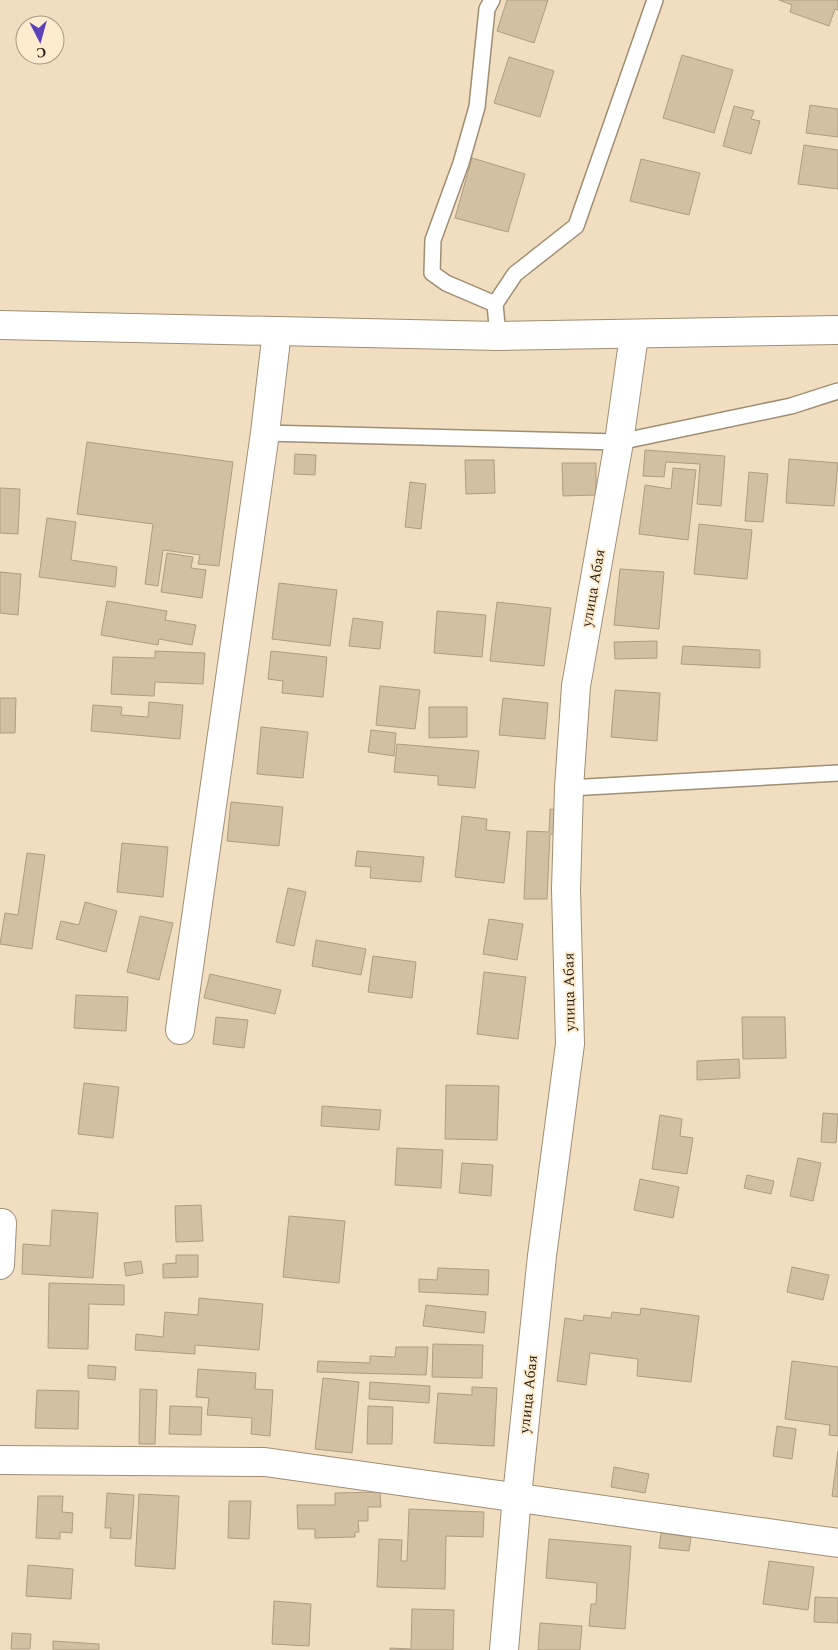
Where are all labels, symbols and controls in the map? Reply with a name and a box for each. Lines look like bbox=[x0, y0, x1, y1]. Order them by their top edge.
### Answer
north arrow bbox=[15, 15, 65, 65]
text: С bbox=[35, 41, 47, 63]
street label: улица Абая bbox=[575, 547, 612, 630]
street label: улица Абая bbox=[557, 952, 582, 1033]
street label: улица Абая bbox=[513, 1354, 544, 1435]

